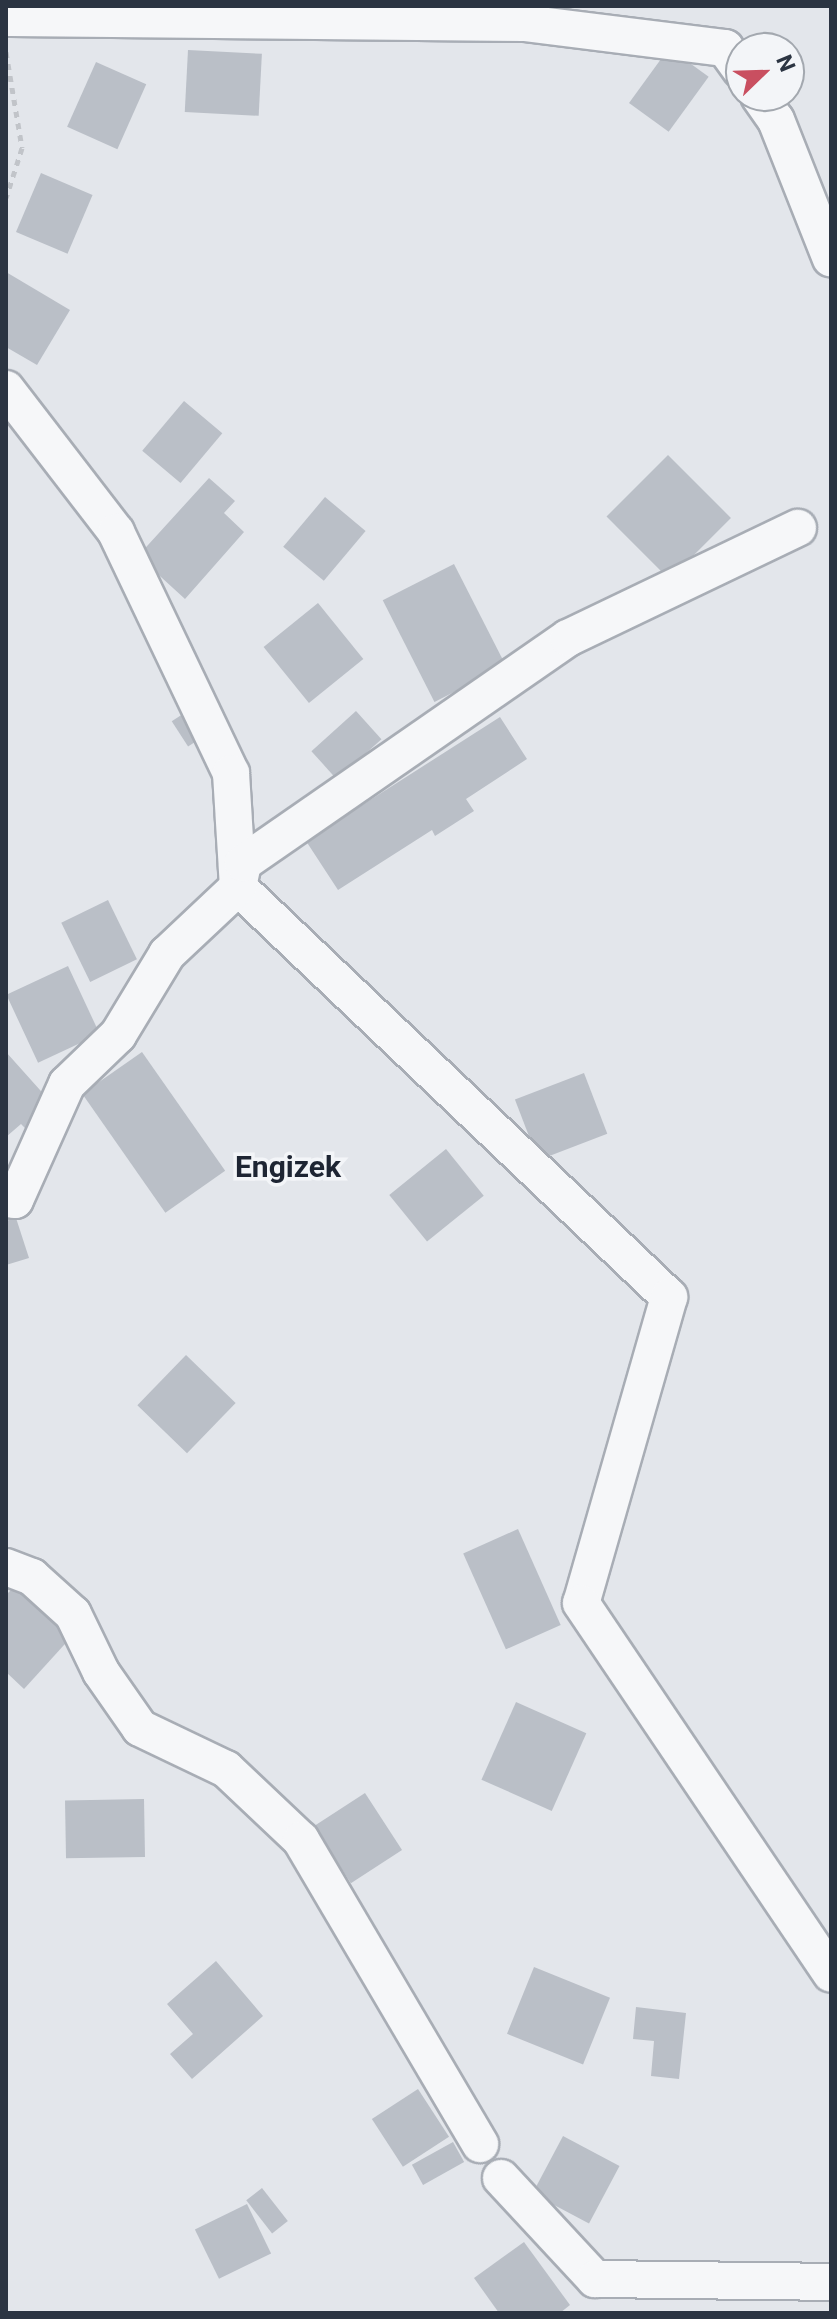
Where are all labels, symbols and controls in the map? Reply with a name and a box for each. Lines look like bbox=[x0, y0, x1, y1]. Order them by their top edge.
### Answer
north arrow bbox=[725, 32, 805, 112]
text: N bbox=[771, 51, 800, 75]
district label: Engizek bbox=[235, 1149, 341, 1185]

